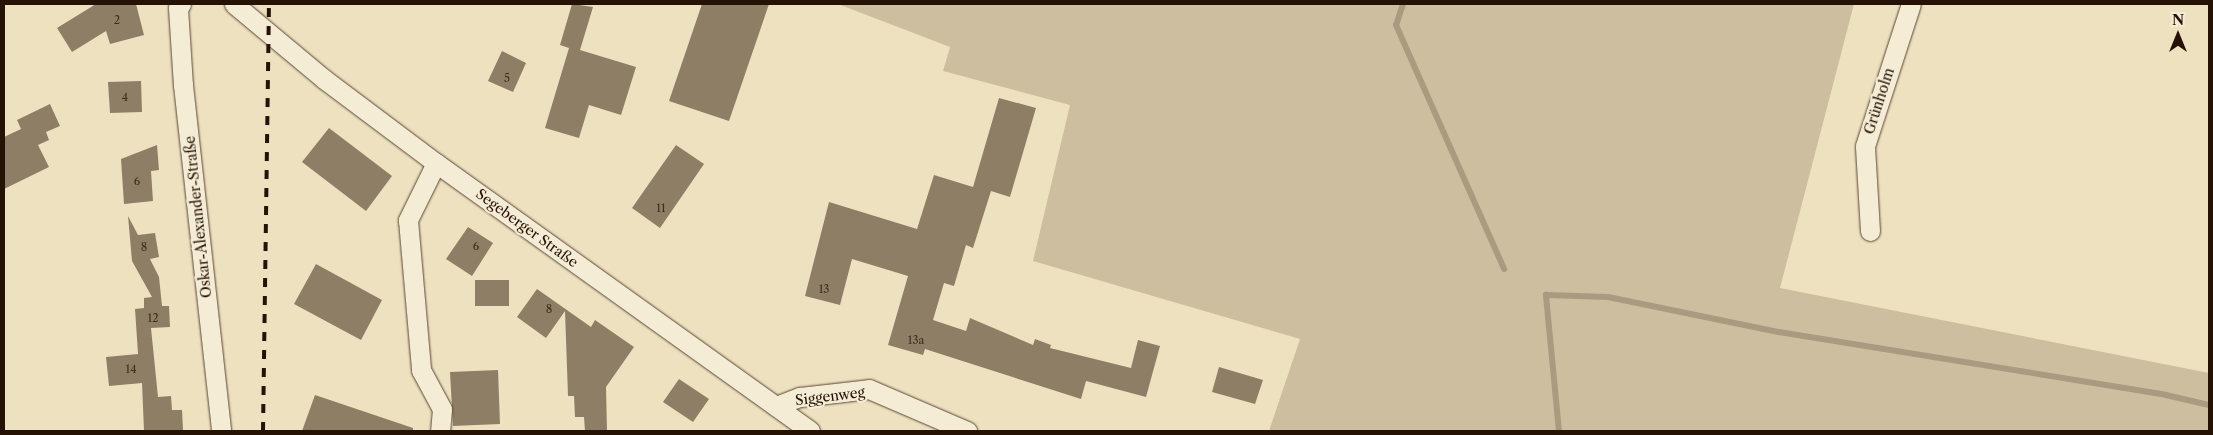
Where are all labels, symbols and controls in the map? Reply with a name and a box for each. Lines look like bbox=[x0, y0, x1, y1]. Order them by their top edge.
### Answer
north arrow bbox=[2153, 10, 2203, 60]
text: N bbox=[2172, 11, 2184, 29]
house number: 2 bbox=[114, 13, 120, 27]
street label: Grünholm bbox=[1860, 66, 1898, 136]
house number: 5 bbox=[504, 71, 510, 85]
house number: 4 bbox=[122, 90, 128, 104]
street label: Oskar-Alexander-Straße bbox=[181, 135, 215, 299]
house number: 6 bbox=[134, 174, 140, 188]
street label: Segeberger Straße bbox=[473, 185, 581, 271]
house number: 11 bbox=[656, 201, 666, 215]
house number: 6 bbox=[473, 239, 479, 253]
house number: 8 bbox=[141, 240, 147, 254]
house number: 13 bbox=[819, 282, 829, 296]
house number: 8 bbox=[546, 302, 552, 316]
house number: 12 bbox=[148, 311, 158, 325]
house number: 13a bbox=[908, 333, 924, 347]
house number: 14 bbox=[126, 362, 136, 376]
street label: Siggenweg bbox=[794, 383, 866, 409]

